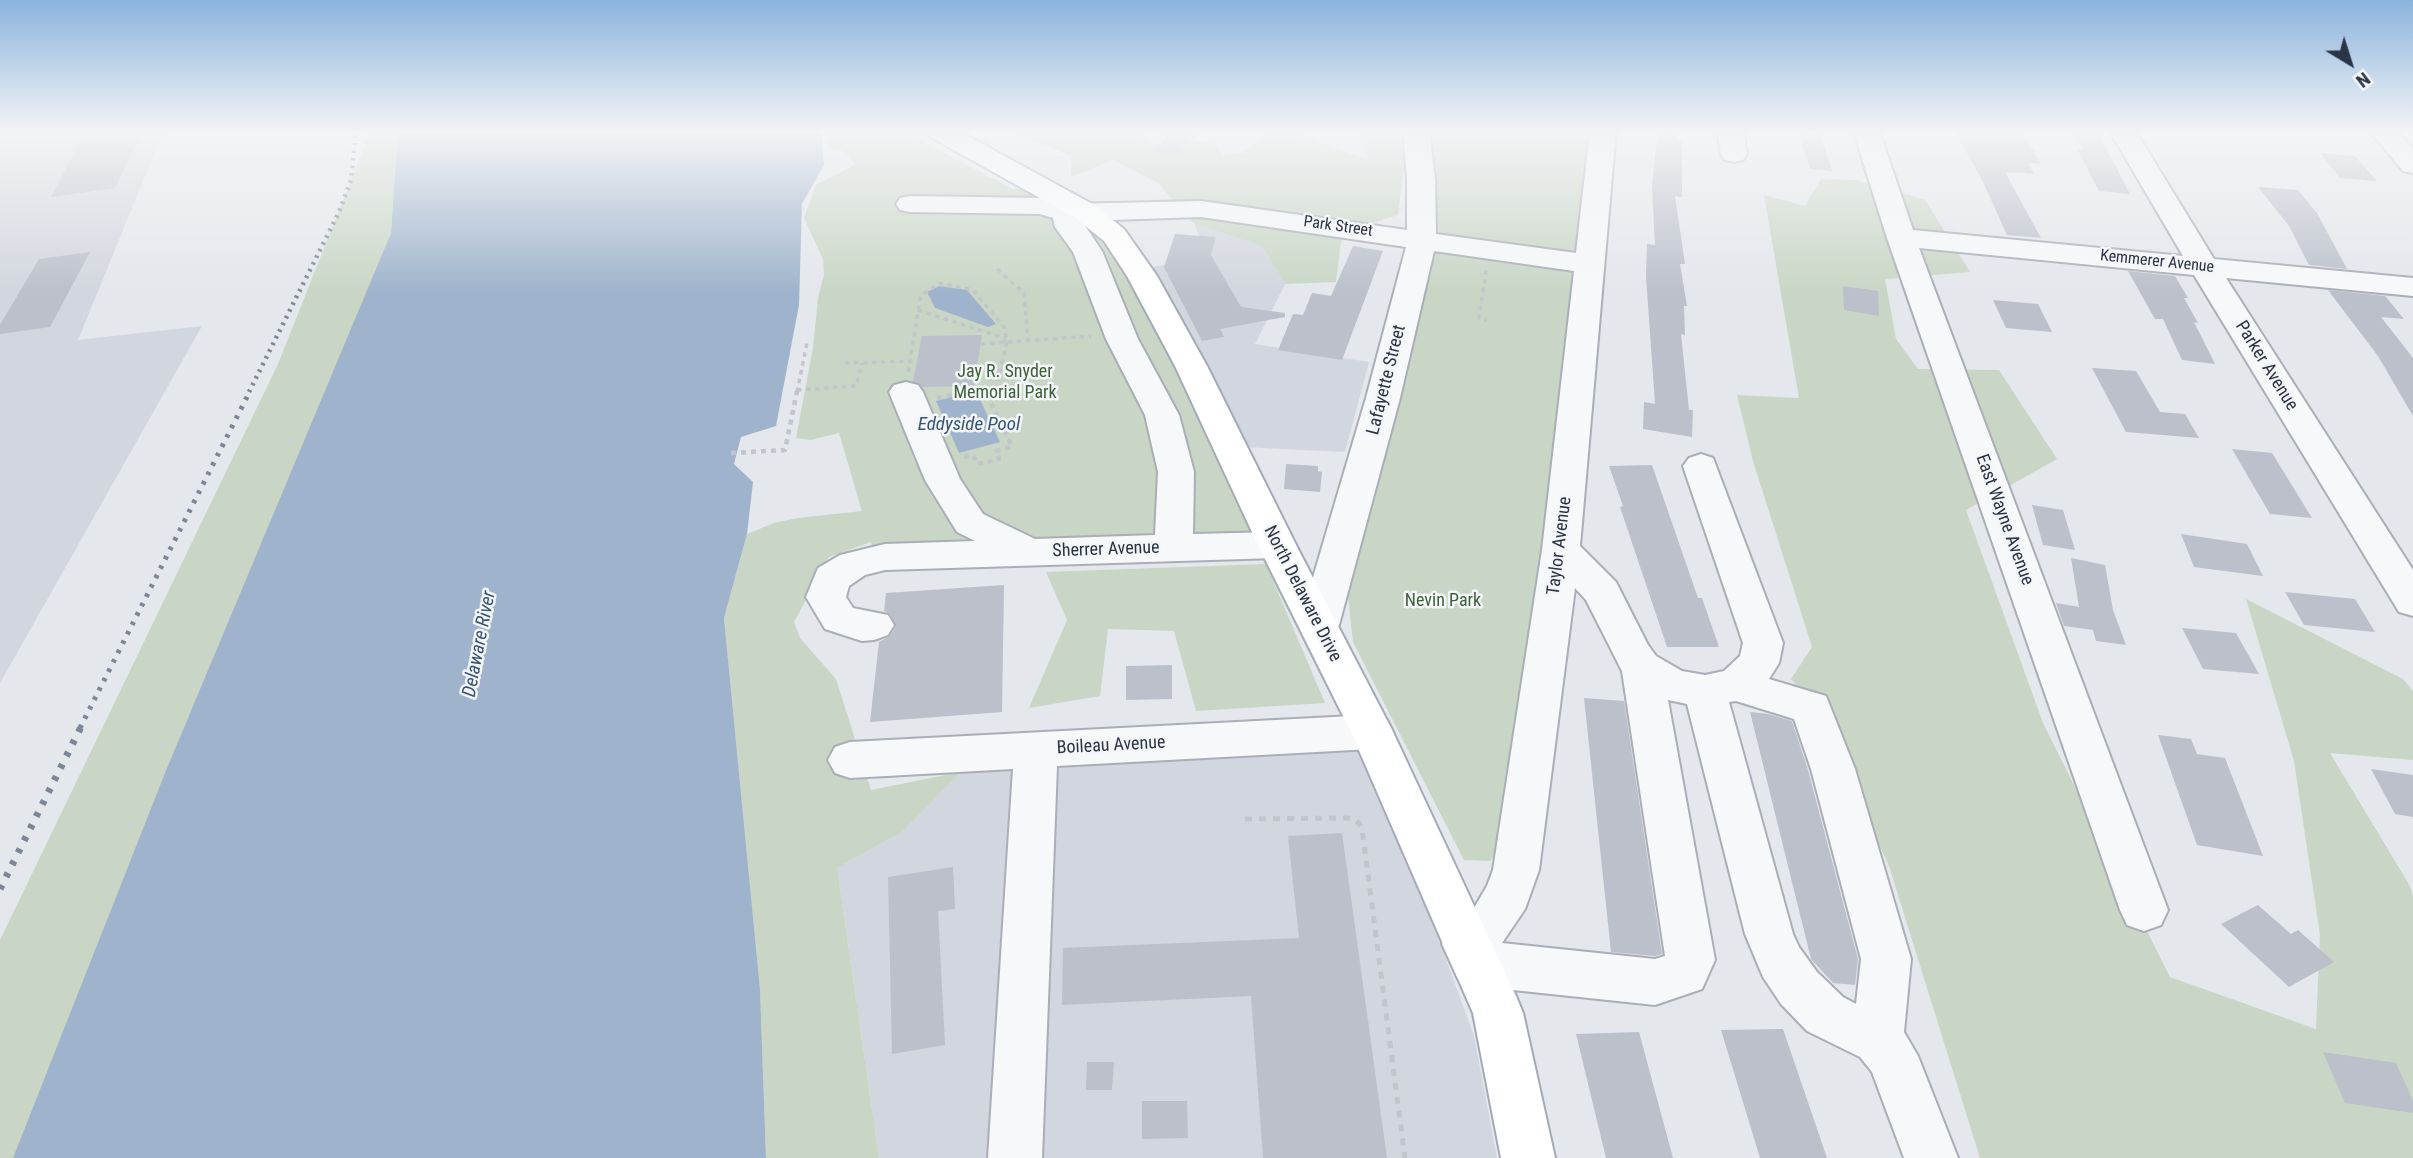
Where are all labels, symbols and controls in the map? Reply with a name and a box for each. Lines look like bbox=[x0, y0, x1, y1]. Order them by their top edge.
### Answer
north arrow bbox=[2315, 28, 2385, 98]
text: N bbox=[2352, 67, 2375, 93]
street label: Park Street bbox=[1302, 213, 1374, 241]
street label: Kemmerer Avenue bbox=[2099, 246, 2215, 278]
street label: Parker Avenue bbox=[2230, 317, 2302, 415]
street label: Lafayette Street bbox=[1363, 323, 1411, 437]
park label: Jay R. Snyder Memorial Park bbox=[953, 361, 1057, 404]
water label: Eddyside Pool bbox=[918, 414, 1020, 436]
street label: East Wayne Avenue bbox=[1970, 452, 2038, 588]
street label: Taylor Avenue bbox=[1543, 496, 1577, 596]
street label: North Delaware Drive bbox=[1258, 522, 1346, 666]
street label: Sherrer Avenue bbox=[1052, 537, 1160, 563]
water label: Delaware River bbox=[459, 589, 501, 699]
park label: Nevin Park bbox=[1405, 590, 1481, 612]
street label: Boileau Avenue bbox=[1056, 732, 1166, 760]

